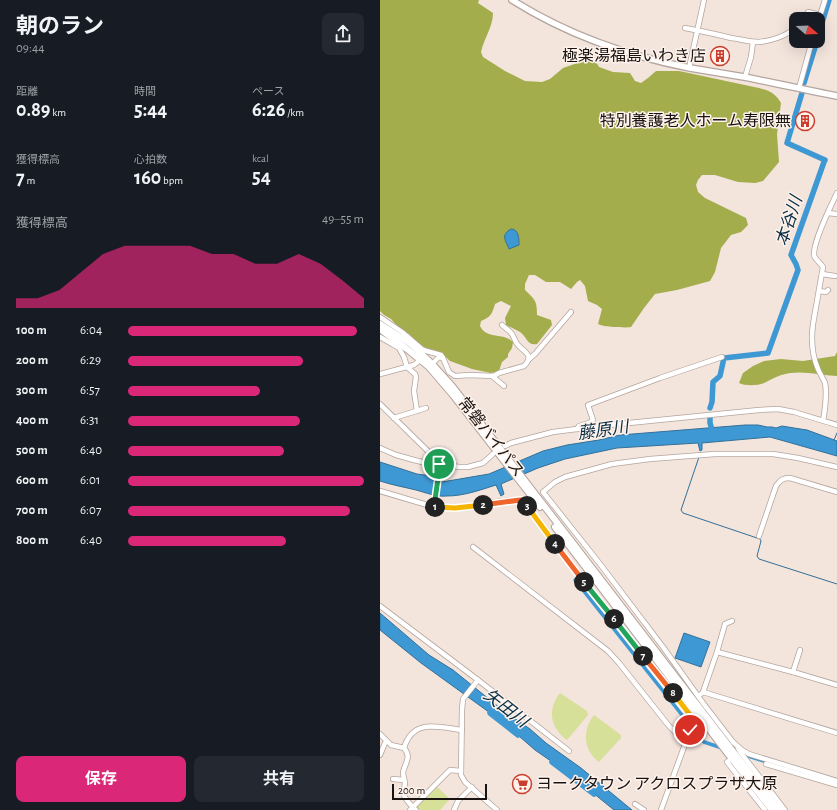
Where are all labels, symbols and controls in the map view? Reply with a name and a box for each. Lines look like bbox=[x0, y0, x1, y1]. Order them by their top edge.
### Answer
north arrow bbox=[789, 12, 825, 48]
map controls bbox=[789, 12, 825, 48]
button: share bbox=[322, 13, 364, 55]
text: 朝のラン bbox=[16, 15, 104, 37]
text: 09:44 bbox=[16, 42, 44, 55]
building icon: 極楽湯福島いわき店 bbox=[709, 45, 731, 67]
place label: 極楽湯福島いわき店 bbox=[562, 47, 706, 64]
text: 距離 bbox=[16, 86, 38, 97]
text: 時間 bbox=[134, 86, 156, 97]
text: ペース bbox=[252, 86, 284, 97]
text: 0.89 bbox=[16, 100, 51, 120]
text: 5:44 bbox=[134, 100, 167, 120]
text: 6:26 bbox=[252, 100, 285, 120]
text: km bbox=[51, 107, 66, 118]
text: /km bbox=[285, 107, 304, 118]
building icon: 特別養護老人ホーム寿限無 bbox=[794, 110, 816, 132]
place label: 特別養護老人ホーム寿限無 bbox=[599, 112, 791, 129]
text: kcal bbox=[252, 153, 269, 164]
text: 獲得標高 bbox=[16, 154, 60, 165]
text: 心拍数 bbox=[134, 154, 167, 165]
text: 54 bbox=[252, 167, 271, 187]
text: 7 bbox=[16, 168, 25, 188]
text: 160 bbox=[134, 168, 161, 188]
text: m bbox=[25, 175, 35, 186]
text: bpm bbox=[161, 175, 183, 186]
water label: 本谷川 bbox=[772, 192, 806, 248]
text: 49–55 m bbox=[322, 213, 364, 226]
text: 獲得標高 bbox=[16, 217, 68, 230]
text: 100 m bbox=[16, 324, 47, 337]
text: 6:04 bbox=[80, 324, 102, 337]
text: 200 m bbox=[16, 354, 48, 367]
text: 6:29 bbox=[80, 354, 101, 367]
text: 300 m bbox=[16, 384, 48, 397]
text: 6:57 bbox=[80, 384, 100, 397]
street label: 常磐バイパス bbox=[455, 394, 528, 480]
text: 400 m bbox=[16, 414, 49, 427]
text: 6:31 bbox=[80, 414, 99, 427]
water label: 藤原川 bbox=[576, 417, 631, 442]
text: 500 m bbox=[16, 444, 48, 457]
text: 6:40 bbox=[80, 444, 102, 457]
pin bbox=[422, 447, 456, 481]
icon: arrive bbox=[428, 453, 450, 475]
text: 600 m bbox=[16, 474, 48, 487]
text: 6:01 bbox=[80, 474, 100, 487]
pin: 2 bbox=[473, 495, 493, 515]
pin: 3 bbox=[517, 496, 537, 516]
pin: 1 bbox=[425, 497, 445, 517]
text: 2 bbox=[480, 499, 486, 510]
text: 3 bbox=[525, 500, 529, 511]
text: 1 bbox=[433, 501, 437, 512]
text: 700 m bbox=[16, 504, 48, 517]
text: 6:07 bbox=[80, 504, 101, 517]
text: 800 m bbox=[16, 534, 48, 547]
text: 6:40 bbox=[80, 534, 102, 547]
pin: 4 bbox=[545, 534, 565, 554]
text: 4 bbox=[552, 538, 558, 549]
pin: 5 bbox=[574, 572, 594, 592]
text: 5 bbox=[582, 576, 586, 587]
pin: 6 bbox=[604, 609, 624, 629]
text: 6 bbox=[611, 613, 617, 624]
pin: 7 bbox=[633, 646, 653, 666]
text: 7 bbox=[641, 650, 645, 661]
pin: 8 bbox=[663, 683, 683, 703]
water label: 矢田川 bbox=[481, 685, 534, 732]
text: 8 bbox=[670, 687, 676, 698]
pin bbox=[673, 713, 707, 747]
icon: check bbox=[679, 719, 701, 741]
button: 保存 bbox=[16, 756, 186, 802]
button: 共有 bbox=[194, 756, 364, 802]
supermarket icon: ヨークタウン アクロスプラザ大原 bbox=[511, 773, 533, 795]
place label: ヨークタウン アクロスプラザ大原 bbox=[536, 775, 777, 792]
scale bar bbox=[392, 782, 487, 801]
text: 200 m bbox=[398, 785, 425, 796]

